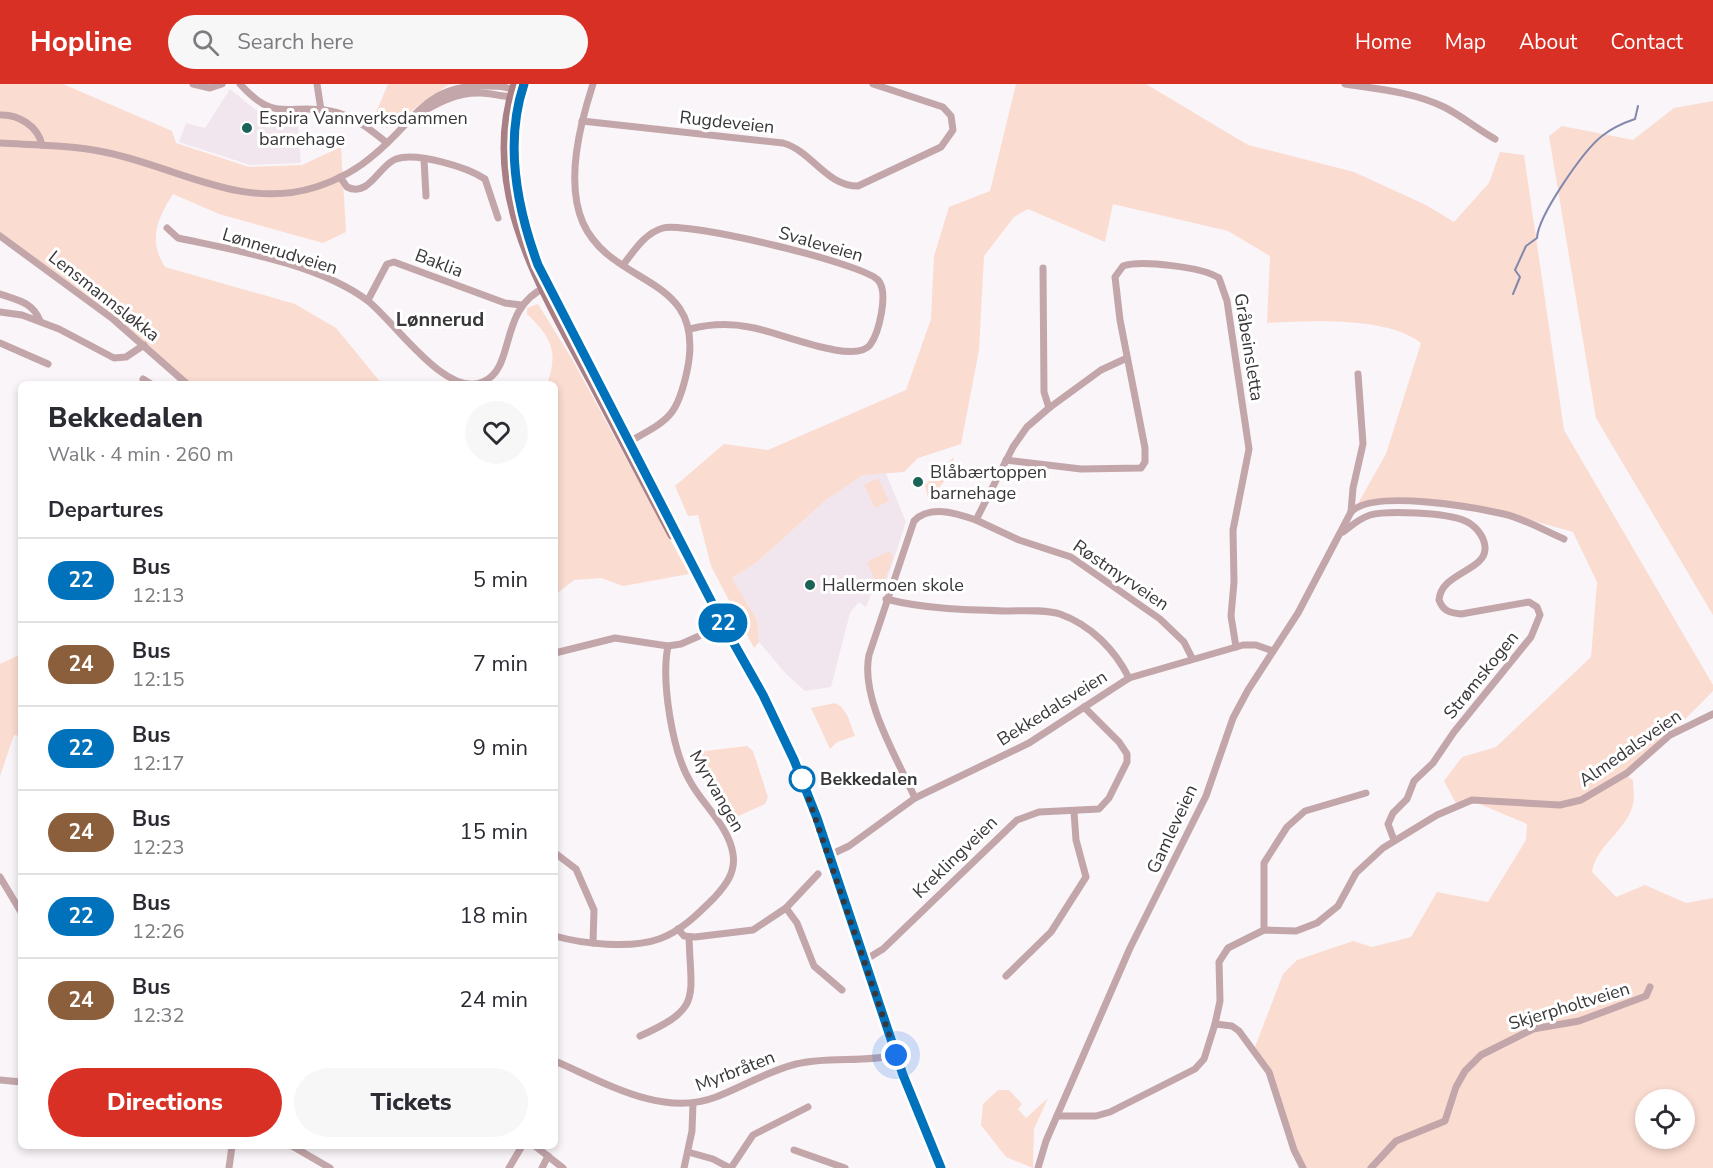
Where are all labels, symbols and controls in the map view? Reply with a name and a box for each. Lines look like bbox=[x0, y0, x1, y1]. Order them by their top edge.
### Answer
search box bbox=[168, 15, 588, 69]
text: Hopline bbox=[30, 23, 132, 61]
icon: search bbox=[189, 26, 222, 59]
text: Search here bbox=[237, 27, 354, 57]
text: Home bbox=[1355, 28, 1412, 56]
text: Map bbox=[1445, 28, 1486, 56]
text: About bbox=[1519, 28, 1577, 56]
text: Contact bbox=[1610, 28, 1683, 56]
street label: Rugdeveien bbox=[678, 105, 776, 139]
place label: Espira Vannverksdammen barnehage bbox=[259, 106, 468, 151]
marker: Espira Vannverksdammen barnehage bbox=[240, 121, 254, 135]
street label: Svaleveien bbox=[776, 220, 866, 268]
street label: Lønnerudveien bbox=[219, 222, 341, 280]
street label: Baklia bbox=[411, 243, 467, 283]
street label: Lensmannsløkka bbox=[43, 245, 165, 347]
street label: Gråbeinsletta bbox=[1229, 291, 1269, 403]
district label: Lønnerud bbox=[396, 306, 484, 333]
text: Bekkedalen bbox=[48, 399, 203, 437]
button: heart bbox=[465, 401, 528, 464]
text: Walk · 4 min · 260 m bbox=[48, 441, 234, 468]
place label: Blåbærtoppen barnehage bbox=[930, 460, 1047, 505]
marker: Blåbærtoppen barnehage bbox=[911, 475, 925, 489]
text: Departures bbox=[48, 495, 163, 525]
street label: Røstmyrveien bbox=[1068, 534, 1174, 616]
text: Bus bbox=[132, 552, 171, 582]
text: 5 min bbox=[473, 565, 528, 595]
text: 22 bbox=[68, 566, 94, 594]
place label: Hallermoen skole bbox=[822, 573, 964, 597]
marker: Hallermoen skole bbox=[803, 578, 817, 592]
text: 12:13 bbox=[132, 582, 185, 609]
line badge: 22 bbox=[696, 604, 750, 642]
text: 22 bbox=[710, 609, 736, 637]
street label: Strømskogen bbox=[1438, 626, 1524, 724]
text: Bus bbox=[132, 636, 171, 666]
text: 7 min bbox=[473, 649, 528, 679]
text: 24 bbox=[68, 650, 94, 678]
street label: Bekkedalsveien bbox=[992, 665, 1112, 751]
text: 12:15 bbox=[132, 666, 185, 693]
street label: Almedalsveien bbox=[1574, 704, 1686, 792]
text: Bus bbox=[132, 720, 171, 750]
text: 9 min bbox=[473, 733, 528, 763]
text: 22 bbox=[68, 734, 94, 762]
street label: Myrvangen bbox=[684, 746, 750, 836]
text: 12:17 bbox=[132, 750, 185, 777]
marker: Bekkedalen bbox=[789, 766, 815, 792]
place label: Bekkedalen bbox=[820, 767, 918, 791]
street label: Gamleveien bbox=[1141, 781, 1203, 877]
text: Bus bbox=[132, 804, 171, 834]
street label: Kreklingveien bbox=[907, 810, 1003, 904]
text: 15 min bbox=[460, 817, 528, 847]
text: 24 bbox=[68, 818, 94, 846]
text: 12:23 bbox=[132, 834, 185, 861]
text: Bus bbox=[132, 888, 171, 918]
text: 18 min bbox=[460, 901, 528, 931]
text: 22 bbox=[68, 902, 94, 930]
text: 12:26 bbox=[132, 918, 185, 945]
text: Bus bbox=[132, 972, 171, 1002]
street label: Skjerpholtveien bbox=[1506, 976, 1632, 1036]
text: 24 min bbox=[460, 985, 528, 1015]
text: 24 bbox=[68, 986, 94, 1014]
text: 12:32 bbox=[132, 1002, 185, 1029]
your location bbox=[881, 1040, 911, 1070]
street label: Myrbråten bbox=[692, 1045, 778, 1097]
button: Directions bbox=[48, 1068, 282, 1137]
button: Tickets bbox=[294, 1068, 528, 1137]
map controls bbox=[1635, 1089, 1695, 1149]
button: locate bbox=[1635, 1089, 1695, 1149]

